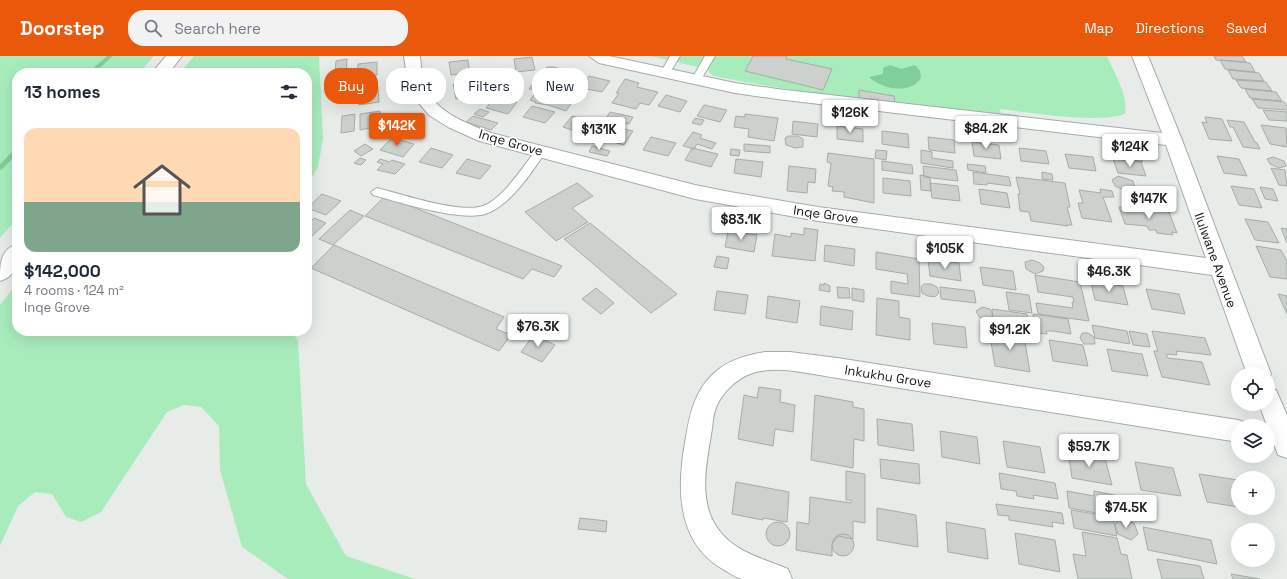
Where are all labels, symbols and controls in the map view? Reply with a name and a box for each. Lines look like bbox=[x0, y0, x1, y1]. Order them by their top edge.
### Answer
search box bbox=[128, 10, 408, 46]
text: Doorstep bbox=[20, 16, 104, 41]
icon: search bbox=[142, 17, 164, 39]
text: Search here bbox=[174, 19, 261, 38]
text: Map bbox=[1084, 19, 1114, 37]
text: Directions bbox=[1136, 19, 1204, 37]
text: Saved bbox=[1226, 19, 1267, 37]
chip: Buy bbox=[324, 68, 378, 104]
chip: Rent bbox=[386, 68, 446, 104]
chip: Filters bbox=[454, 68, 524, 104]
chip: New bbox=[532, 68, 588, 104]
text: 13 homes bbox=[24, 81, 100, 103]
icon: filters bbox=[278, 81, 300, 103]
pin: $126K bbox=[822, 100, 878, 134]
text: $126K bbox=[831, 104, 869, 121]
pin: $142K bbox=[369, 113, 425, 147]
pin: $84.2K bbox=[953, 116, 1019, 150]
text: $142K bbox=[378, 117, 416, 134]
pin: $131K bbox=[571, 117, 627, 151]
text: $84.2K bbox=[964, 120, 1008, 137]
text: $131K bbox=[581, 121, 617, 138]
street label: Inqe Grove bbox=[477, 125, 545, 160]
pin: $124K bbox=[1102, 134, 1158, 168]
text: $124K bbox=[1111, 138, 1149, 155]
icon: home bbox=[126, 154, 198, 226]
pin: $147K bbox=[1121, 186, 1177, 220]
text: $147K bbox=[1131, 190, 1167, 207]
street label: Inqe Grove bbox=[792, 201, 860, 228]
pin: $83.1K bbox=[708, 207, 774, 241]
street label: Ilulwane Avenue bbox=[1190, 210, 1241, 310]
text: $83.1K bbox=[721, 211, 761, 228]
pin: $105K bbox=[917, 236, 973, 270]
text: $105K bbox=[926, 240, 964, 257]
pin: $46.3K bbox=[1076, 259, 1142, 293]
text: $142,000 bbox=[24, 260, 101, 282]
text: $46.3K bbox=[1087, 263, 1131, 280]
text: 4 rooms · 124 m² bbox=[24, 282, 124, 299]
text: Inqe Grove bbox=[24, 299, 90, 316]
pin: $76.3K bbox=[505, 314, 571, 348]
pin: $91.2K bbox=[977, 317, 1043, 351]
text: $76.3K bbox=[517, 318, 559, 335]
text: $91.2K bbox=[989, 321, 1031, 338]
street label: Inkukhu Grove bbox=[843, 361, 933, 392]
map controls bbox=[1231, 367, 1275, 567]
button: locate bbox=[1231, 367, 1275, 411]
button: layers bbox=[1231, 419, 1275, 463]
pin: $59.7K bbox=[1056, 434, 1122, 468]
text: $59.7K bbox=[1068, 438, 1110, 455]
button: + bbox=[1231, 471, 1275, 515]
pin: $74.5K bbox=[1093, 495, 1159, 529]
text: $74.5K bbox=[1105, 499, 1147, 516]
button: − bbox=[1231, 523, 1275, 567]

